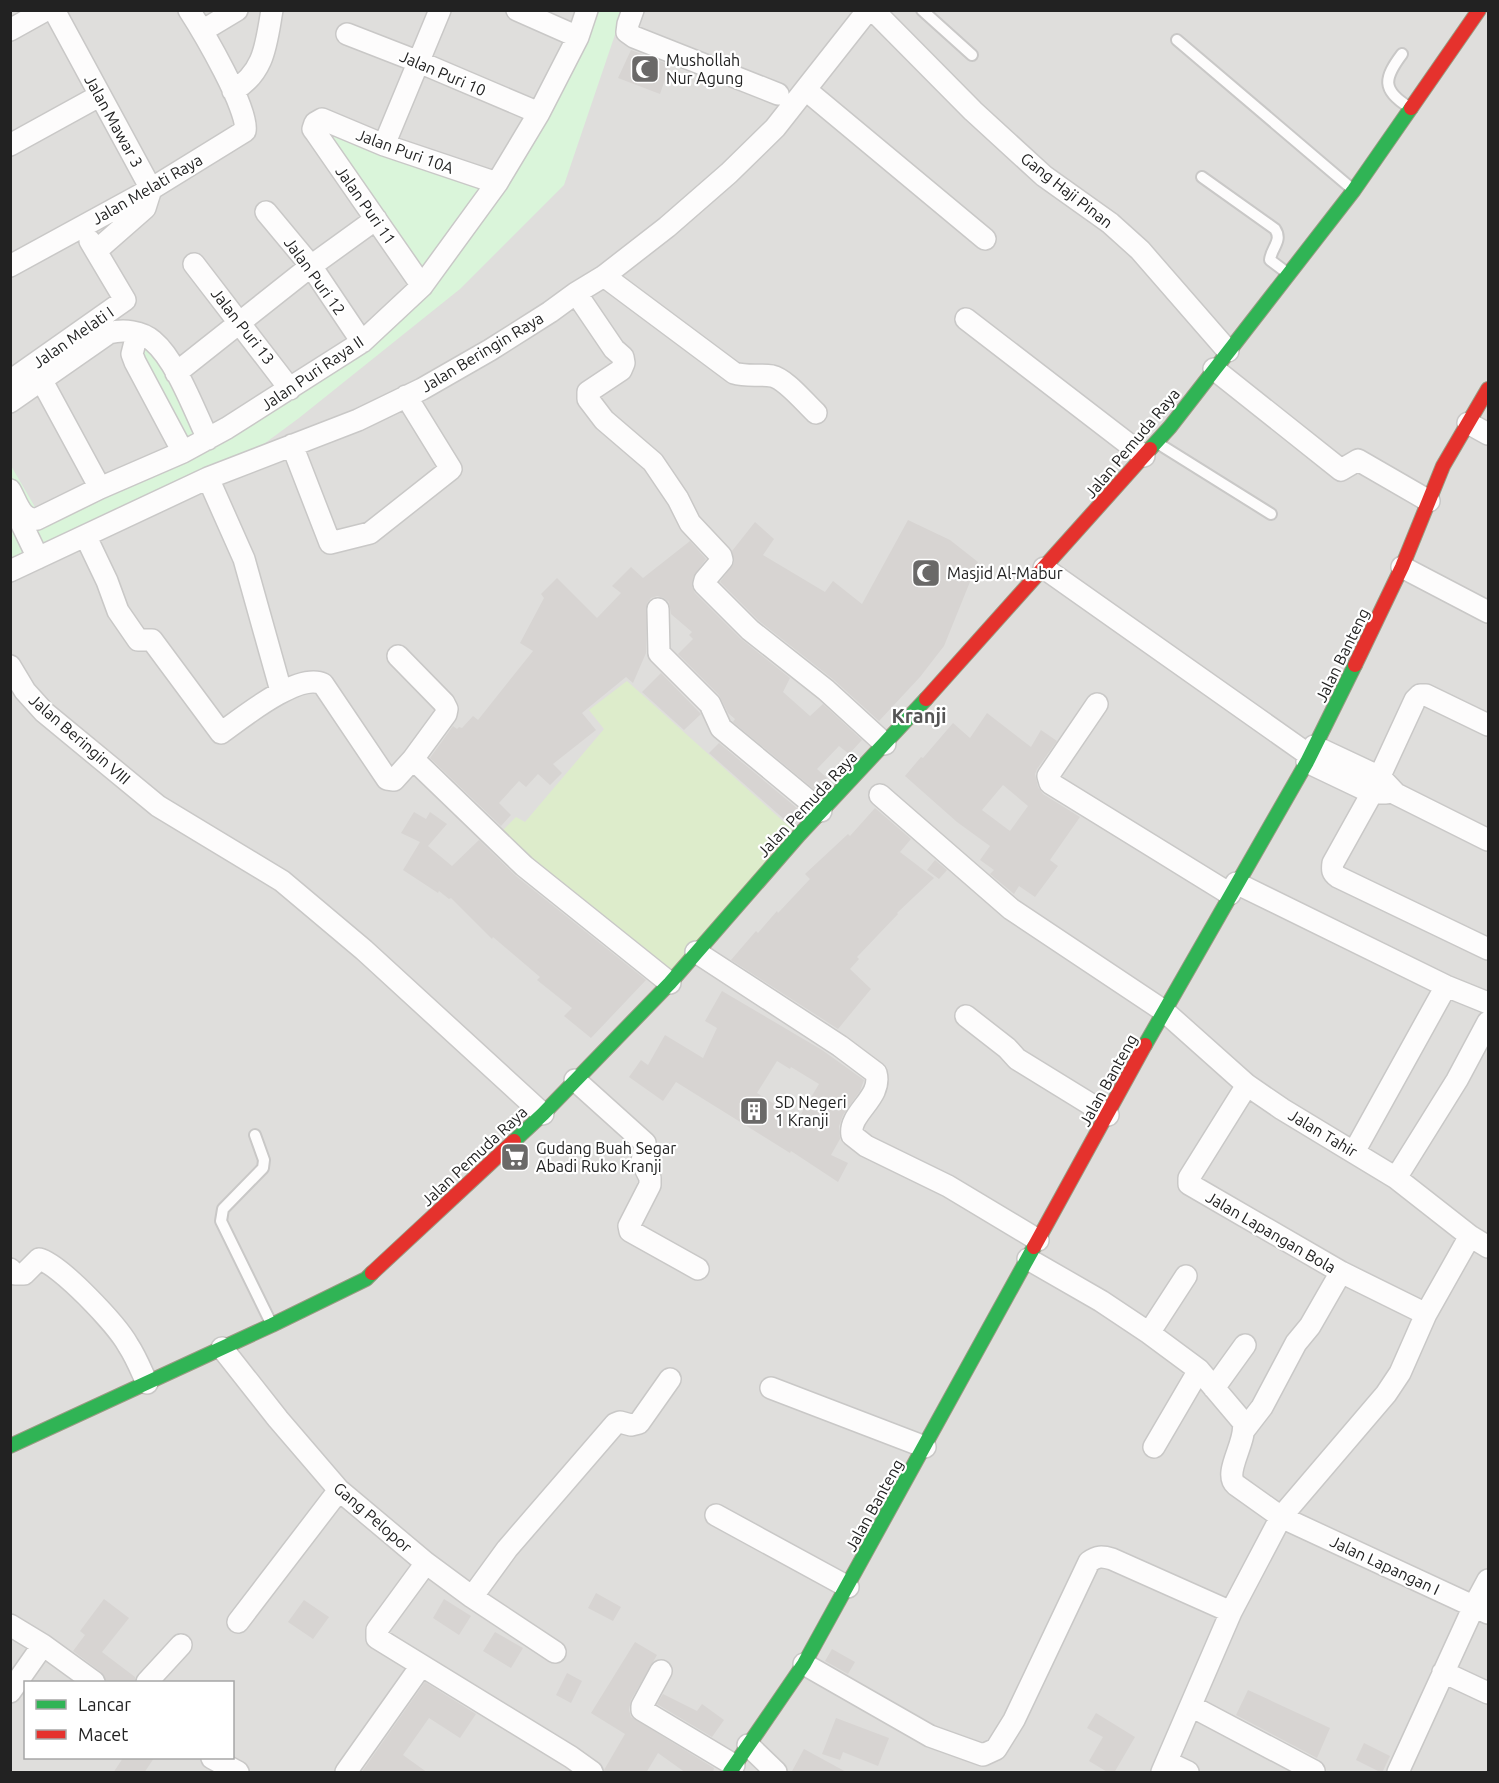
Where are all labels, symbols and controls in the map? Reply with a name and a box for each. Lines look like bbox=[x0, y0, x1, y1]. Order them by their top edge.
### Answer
street label: Jalan Puri 10 bbox=[397, 47, 489, 99]
place label: Mushollah Nur Agung bbox=[666, 51, 743, 87]
mosque icon: Mushollah Nur Agung bbox=[629, 53, 661, 85]
street label: Jalan Mawar 3 bbox=[81, 72, 147, 170]
street label: Jalan Puri 10A bbox=[354, 125, 457, 177]
street label: Gang Haji Pinan bbox=[1017, 149, 1117, 231]
street label: Jalan Melati Raya bbox=[89, 150, 205, 228]
street label: Jalan Puri 11 bbox=[332, 162, 400, 248]
street label: Jalan Puri 12 bbox=[281, 234, 349, 318]
street label: Jalan Puri 13 bbox=[208, 284, 278, 368]
street label: Jalan Melati I bbox=[29, 303, 117, 371]
street label: Jalan Beringin Raya bbox=[418, 308, 546, 396]
street label: Jalan Puri Raya II bbox=[257, 332, 367, 414]
street label: Jalan Pemuda Raya bbox=[1081, 384, 1183, 502]
mosque icon: Masjid Al-Mabur bbox=[910, 557, 942, 589]
place label: Masjid Al-Mabur bbox=[947, 564, 1063, 582]
street label: Jalan Banteng bbox=[1311, 605, 1373, 705]
street label: Jalan Beringin VIII bbox=[26, 690, 134, 788]
district label: Kranji bbox=[891, 704, 947, 727]
street label: Jalan Pemuda Raya bbox=[753, 748, 861, 860]
street label: Jalan Banteng bbox=[1075, 1031, 1141, 1129]
place label: SD Negeri 1 Kranji bbox=[775, 1093, 847, 1129]
building icon: SD Negeri 1 Kranji bbox=[738, 1095, 770, 1127]
street label: Jalan Pemuda Raya bbox=[418, 1102, 530, 1210]
street label: Jalan Tahir bbox=[1285, 1105, 1361, 1161]
place label: Gudang Buah Segar Abadi Ruko Kranji bbox=[536, 1139, 676, 1175]
supermarket icon: Gudang Buah Segar Abadi Ruko Kranji bbox=[499, 1141, 531, 1173]
street label: Jalan Lapangan Bola bbox=[1203, 1188, 1339, 1276]
street label: Jalan Banteng bbox=[841, 1456, 907, 1554]
street label: Gang Pelopor bbox=[330, 1478, 416, 1556]
street label: Jalan Lapangan I bbox=[1327, 1532, 1443, 1598]
legend bbox=[24, 1681, 234, 1759]
text: Lancar bbox=[78, 1694, 131, 1714]
text: Macet bbox=[78, 1724, 128, 1744]

